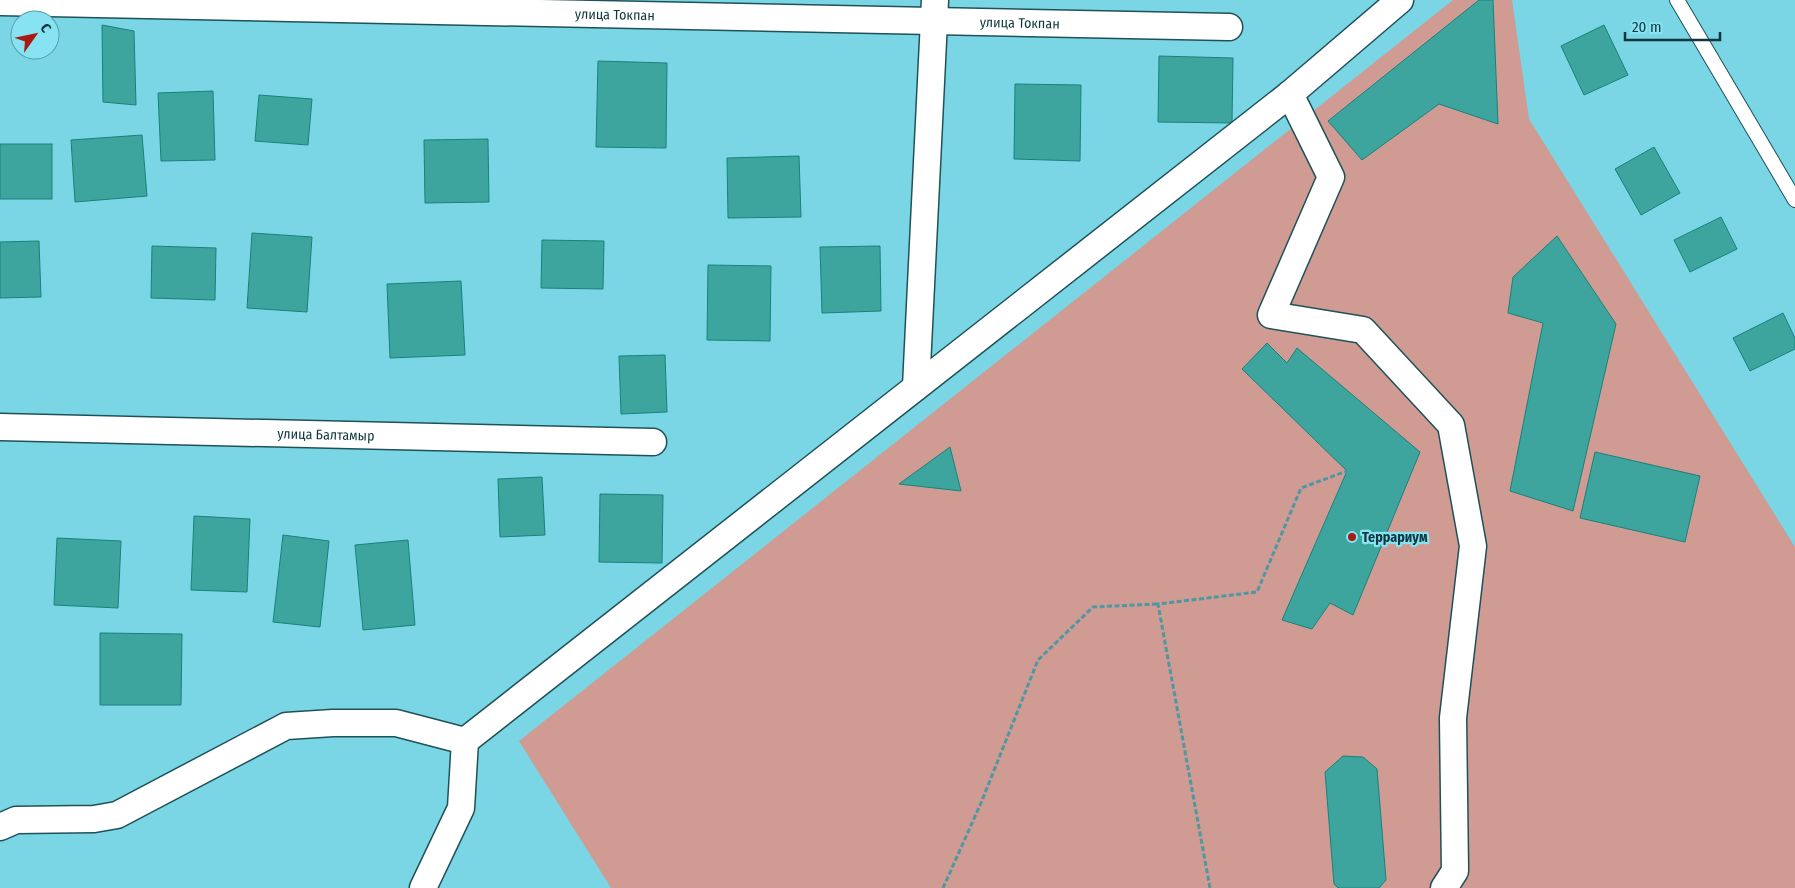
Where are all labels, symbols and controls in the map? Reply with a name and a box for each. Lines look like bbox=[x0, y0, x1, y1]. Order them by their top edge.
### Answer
street label: улица Токпан bbox=[575, 5, 655, 24]
north arrow bbox=[10, 10, 60, 60]
scale bar bbox=[1625, 10, 1720, 42]
street label: улица Токпан bbox=[980, 13, 1060, 32]
text: 20 m bbox=[1632, 18, 1662, 36]
text: С bbox=[36, 20, 55, 36]
street label: улица Балтамыр bbox=[277, 425, 375, 444]
place label: Террариум bbox=[1362, 529, 1428, 546]
marker: Террариум bbox=[1346, 531, 1358, 543]

